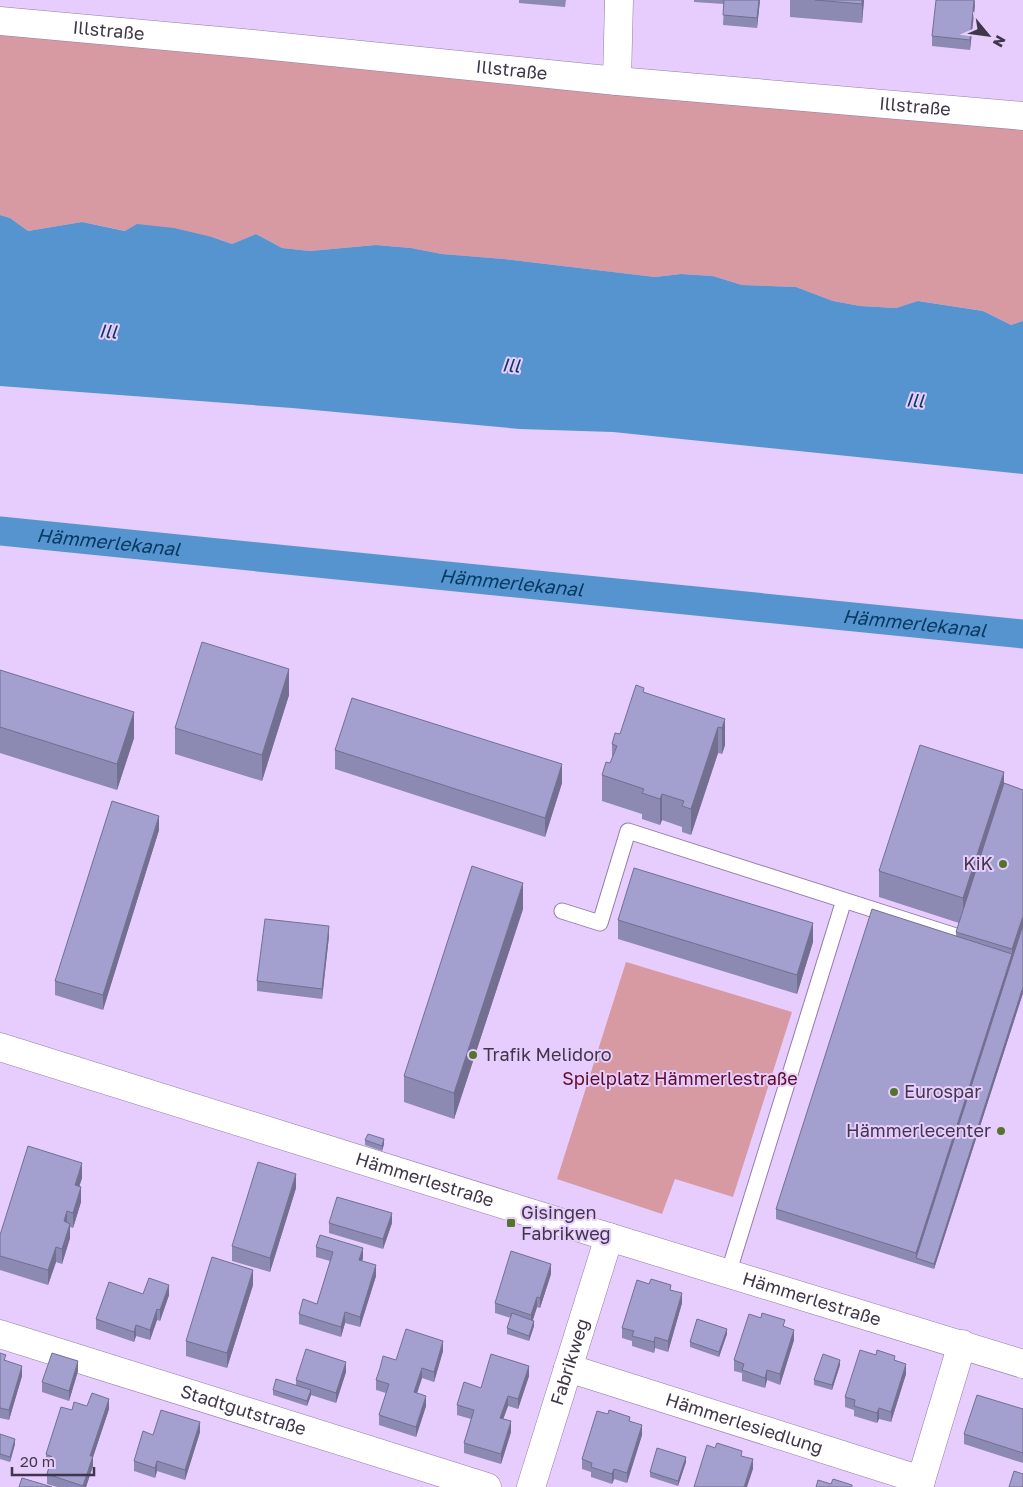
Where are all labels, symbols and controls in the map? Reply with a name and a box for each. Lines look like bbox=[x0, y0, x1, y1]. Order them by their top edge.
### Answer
north arrow bbox=[963, 10, 1013, 60]
street label: Illstraße bbox=[72, 16, 145, 44]
text: N bbox=[990, 33, 1010, 50]
street label: Illstraße bbox=[475, 55, 549, 84]
street label: Illstraße bbox=[878, 92, 952, 120]
water label: Ill bbox=[98, 318, 119, 343]
water label: Ill bbox=[501, 352, 522, 377]
water label: Ill bbox=[905, 387, 926, 412]
water label: Hämmerlekanal bbox=[36, 523, 182, 560]
water label: Hämmerlekanal bbox=[439, 563, 585, 601]
water label: Hämmerlekanal bbox=[842, 604, 988, 641]
place label: KiK bbox=[963, 852, 993, 874]
marker: KiK bbox=[997, 858, 1009, 870]
place label: Trafik Melidoro bbox=[483, 1043, 612, 1065]
marker: Trafik Melidoro bbox=[467, 1049, 479, 1061]
park label: Spielplatz Hämmerlestraße bbox=[562, 1067, 798, 1089]
place label: Eurospar bbox=[904, 1080, 981, 1102]
marker: Eurospar bbox=[888, 1086, 900, 1098]
place label: Hämmerlecenter bbox=[846, 1119, 991, 1141]
marker: Hämmerlecenter bbox=[995, 1125, 1007, 1137]
street label: Hämmerlestraße bbox=[353, 1147, 497, 1211]
place label: Gisingen Fabrikweg bbox=[521, 1201, 611, 1244]
marker: Gisingen Fabrikweg bbox=[505, 1217, 517, 1229]
street label: Hämmerlestraße bbox=[740, 1267, 884, 1330]
street label: Fabrikweg bbox=[545, 1316, 593, 1408]
street label: Stadtgutstraße bbox=[178, 1379, 309, 1440]
street label: Hämmerlesiedlung bbox=[663, 1388, 826, 1458]
scale bar bbox=[12, 1444, 95, 1476]
text: 20 m bbox=[20, 1452, 55, 1470]

